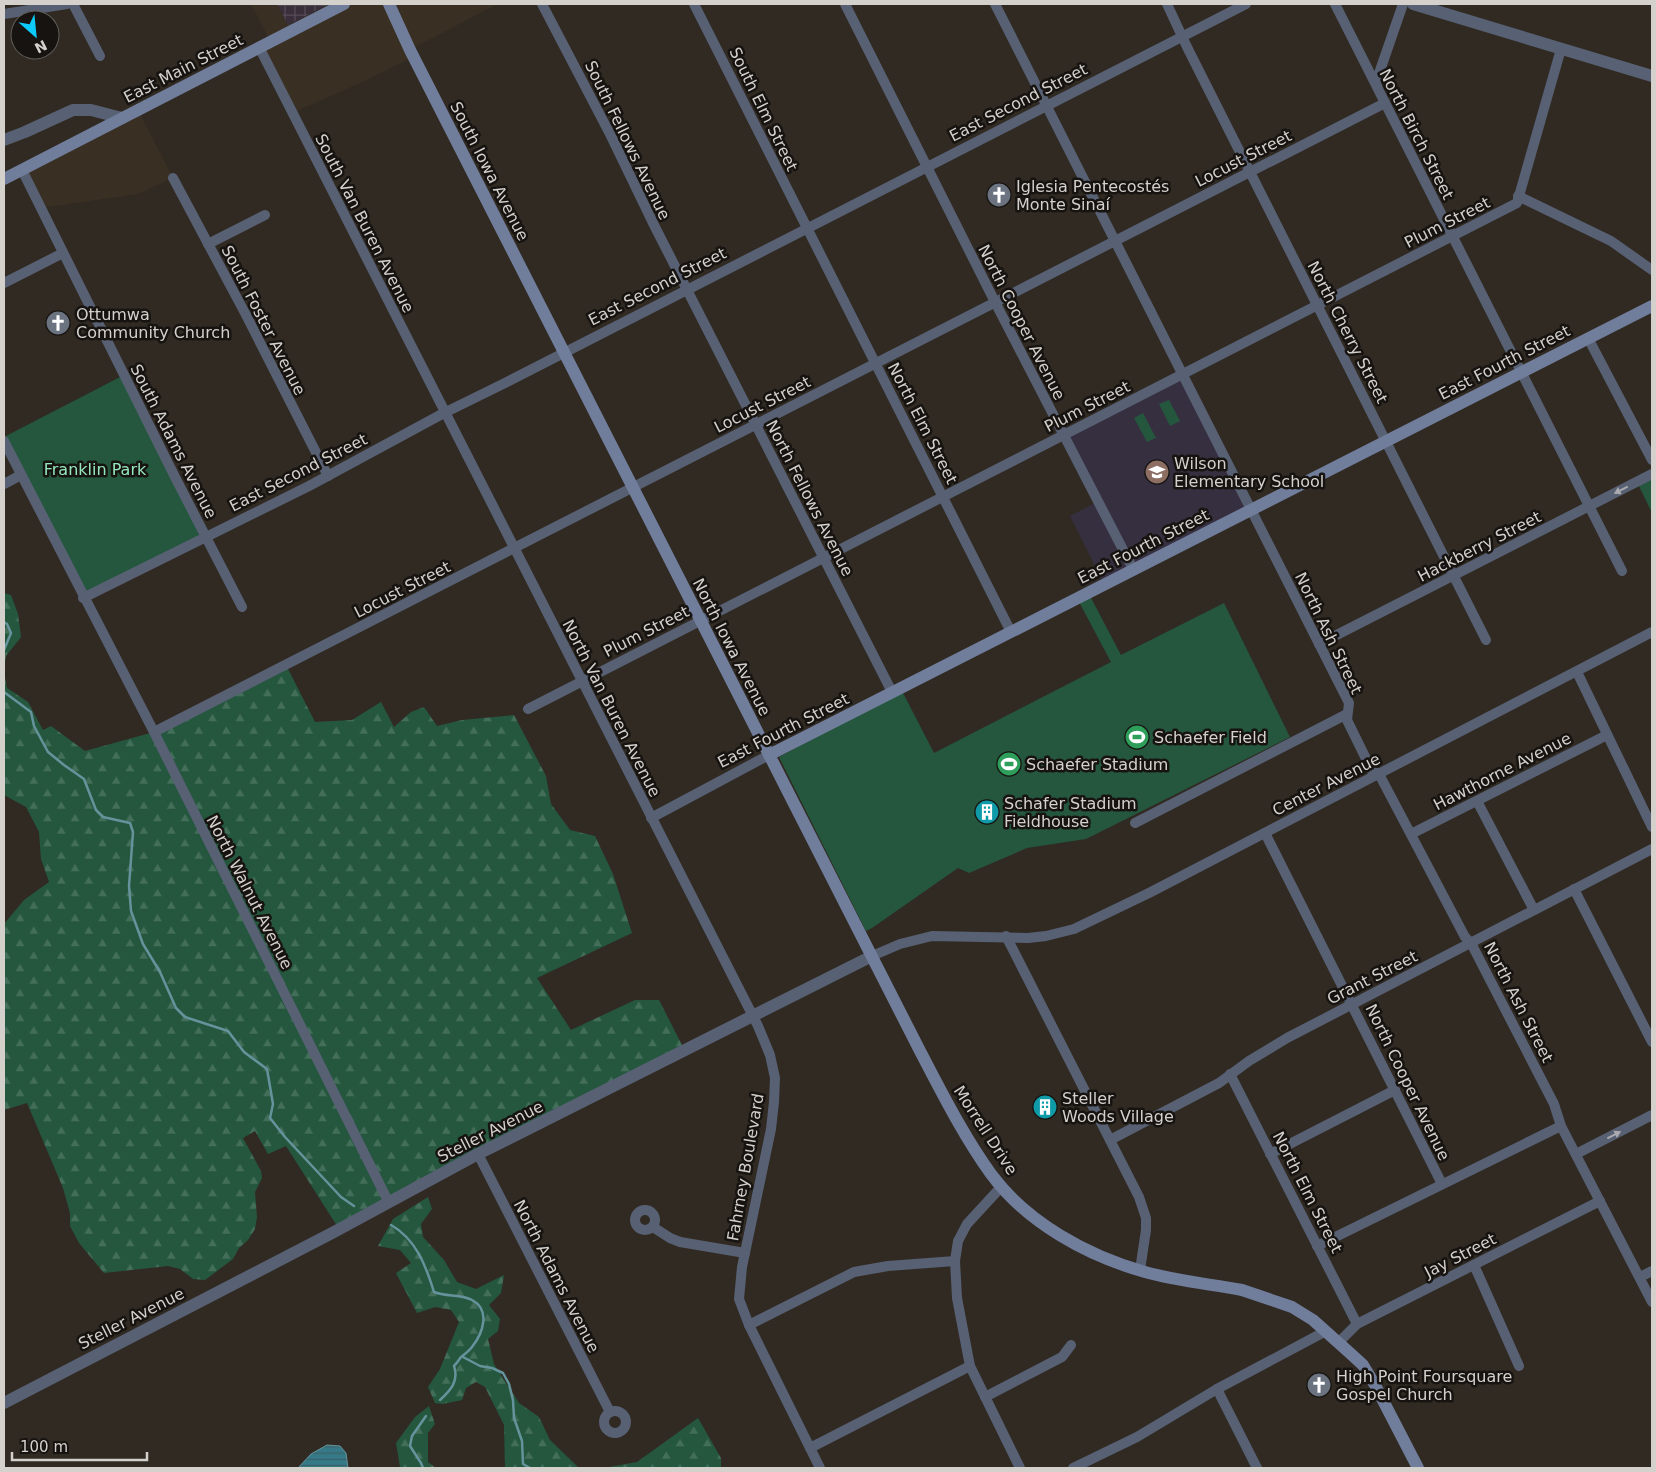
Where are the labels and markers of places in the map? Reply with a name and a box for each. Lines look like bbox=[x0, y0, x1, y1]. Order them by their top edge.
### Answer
place label: Iglesia Pentecostés Monte Sinaí bbox=[1016, 177, 1169, 214]
church icon: Iglesia Pentecostés Monte Sinaí bbox=[986, 182, 1012, 208]
place label: Ottumwa Community Church bbox=[76, 305, 230, 342]
church icon: Ottumwa Community Church bbox=[45, 310, 71, 336]
place label: Wilson Elementary School bbox=[1174, 454, 1324, 491]
school or university icon: Wilson Elementary School bbox=[1144, 459, 1170, 485]
sports icon: Schaefer Field bbox=[1124, 724, 1150, 750]
place label: Schaefer Field bbox=[1154, 728, 1267, 747]
sports icon: Schaefer Stadium bbox=[996, 751, 1022, 777]
place label: Schaefer Stadium bbox=[1026, 755, 1168, 774]
place label: Schafer Stadium Fieldhouse bbox=[1004, 794, 1137, 831]
building icon: Schafer Stadium Fieldhouse bbox=[974, 799, 1000, 825]
place label: Steller Woods Village bbox=[1062, 1089, 1174, 1126]
building icon: Steller Woods Village bbox=[1032, 1094, 1058, 1120]
place label: High Point Foursquare Gospel Church bbox=[1336, 1367, 1512, 1404]
church icon: High Point Foursquare Gospel Church bbox=[1306, 1372, 1332, 1398]

